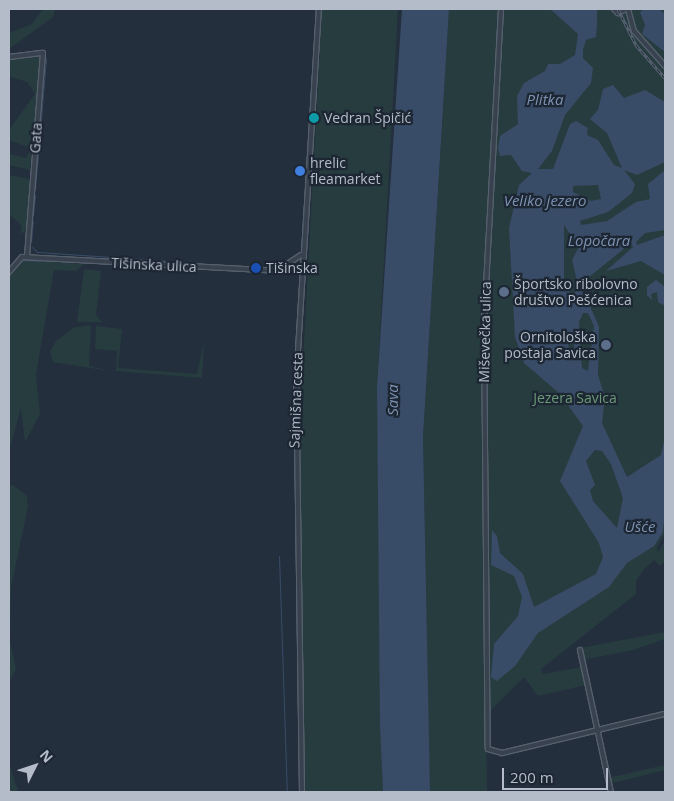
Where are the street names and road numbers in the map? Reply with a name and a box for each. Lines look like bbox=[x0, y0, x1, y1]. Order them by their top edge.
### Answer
street label: Gata bbox=[27, 122, 45, 154]
street label: Tišinska ulica bbox=[111, 254, 197, 276]
street label: Miševečka ulica bbox=[476, 281, 494, 383]
street label: Sajmišna cesta bbox=[286, 352, 306, 448]

